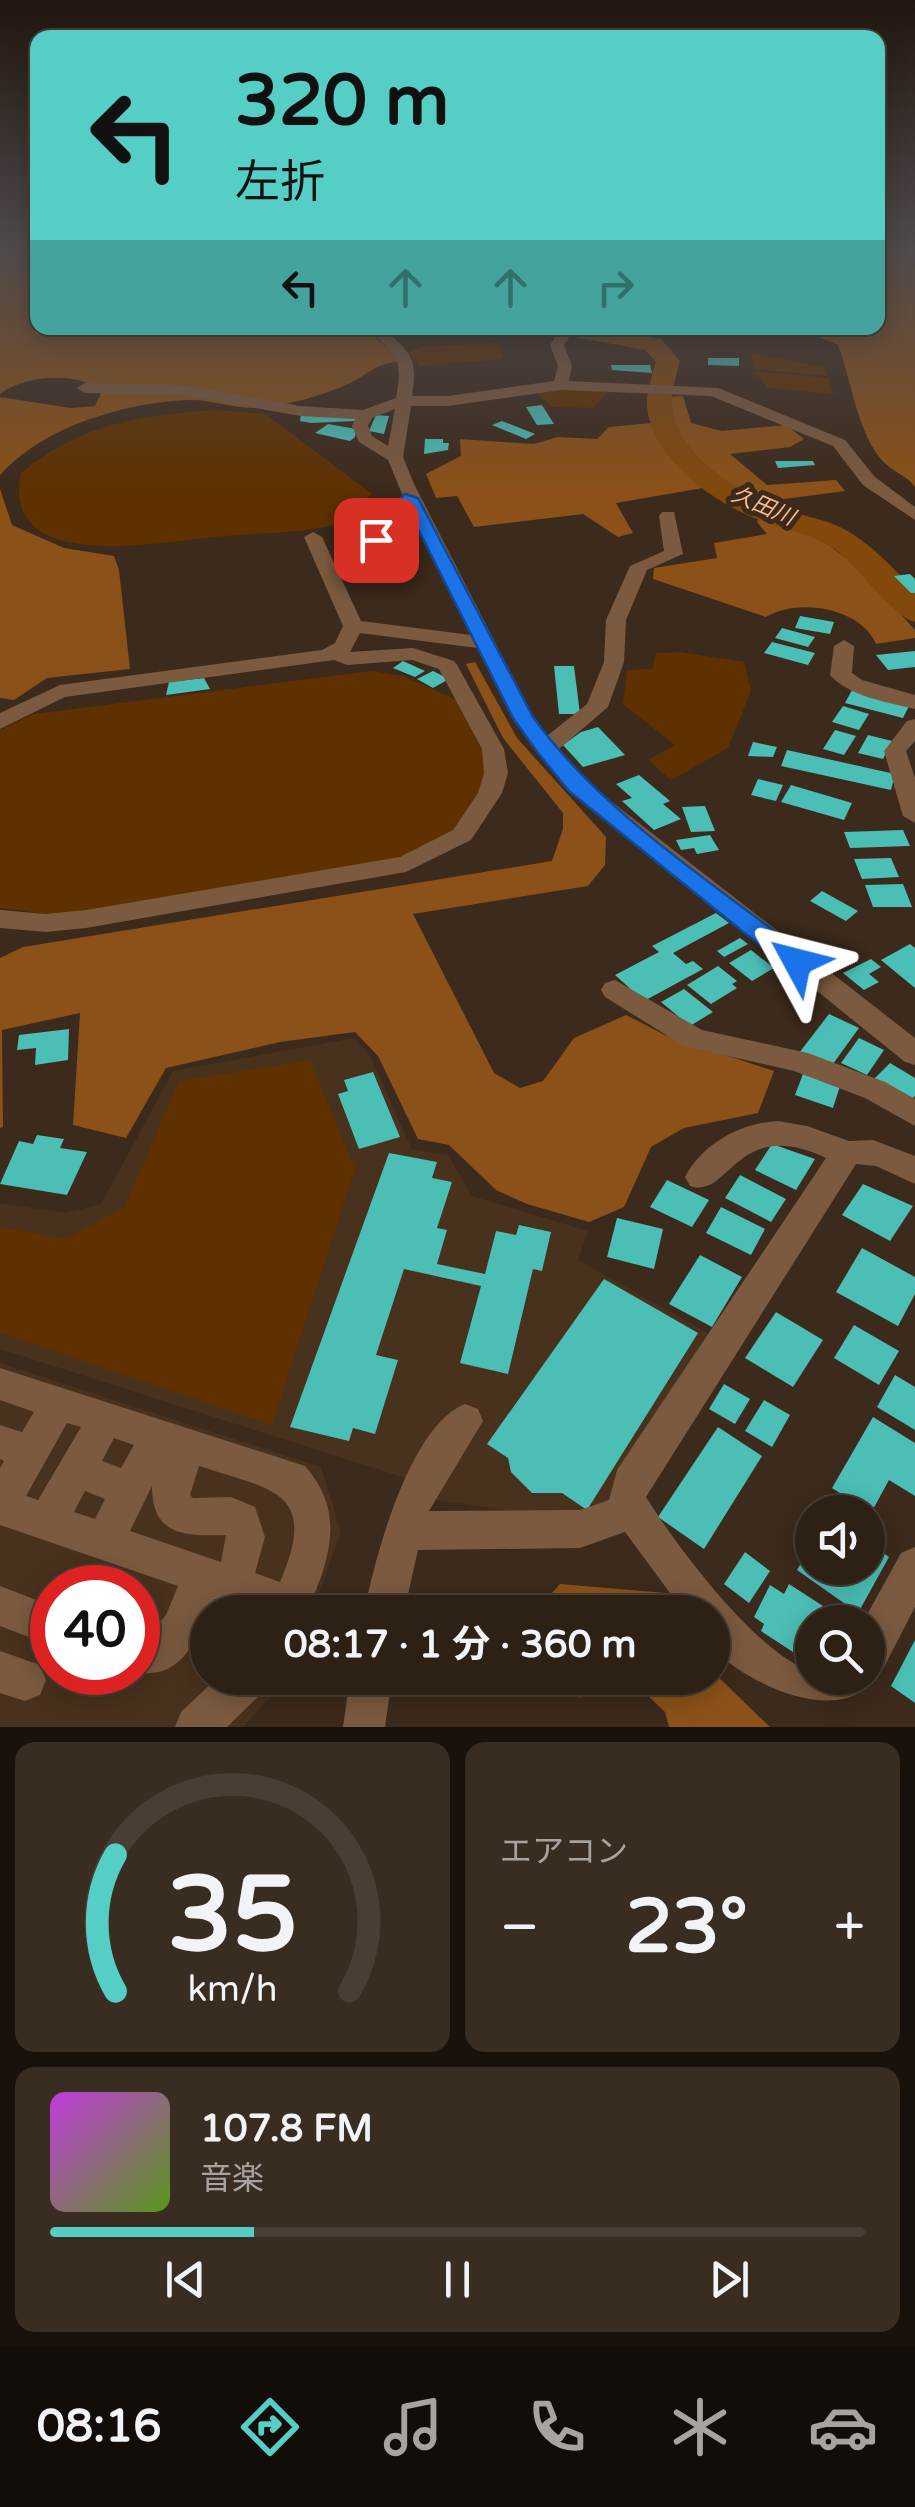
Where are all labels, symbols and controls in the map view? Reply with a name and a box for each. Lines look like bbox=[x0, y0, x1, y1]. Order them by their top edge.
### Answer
text: 320 m bbox=[235, 60, 449, 144]
icon: left bbox=[70, 70, 200, 200]
text: 左折 bbox=[235, 156, 325, 210]
icon: left bbox=[273, 260, 328, 315]
icon: ahead bbox=[378, 260, 433, 315]
icon: ahead bbox=[483, 260, 538, 315]
icon: right bbox=[588, 260, 643, 315]
water label: 久田川 bbox=[728, 481, 800, 532]
pin bbox=[334, 498, 419, 583]
icon: arrive bbox=[349, 513, 404, 568]
position arrow bbox=[745, 910, 849, 1014]
map controls bbox=[795, 1495, 885, 1695]
button: sound bbox=[795, 1495, 885, 1585]
speed limit sign: 40 bbox=[30, 1565, 160, 1695]
button: search bbox=[795, 1605, 885, 1695]
text: 08:17 · 1 分 · 360 m bbox=[284, 1622, 636, 1668]
text: エアコン bbox=[500, 1833, 628, 1871]
text: 35 bbox=[167, 1854, 298, 1979]
text: 23° bbox=[625, 1882, 748, 1972]
text: − bbox=[500, 1895, 539, 1961]
text: + bbox=[834, 1895, 865, 1961]
text: km/h bbox=[188, 1968, 277, 2011]
text: 107.8 FM bbox=[200, 2106, 373, 2152]
text: 音楽 bbox=[200, 2160, 264, 2198]
icon: previous bbox=[158, 2252, 213, 2307]
icon: pause bbox=[430, 2252, 485, 2307]
icon: next bbox=[702, 2252, 757, 2307]
icon: directions bbox=[235, 2392, 305, 2462]
icon: music bbox=[378, 2392, 448, 2462]
icon: phone bbox=[522, 2392, 592, 2462]
icon: climate bbox=[665, 2392, 735, 2462]
icon: car bbox=[808, 2392, 878, 2462]
text: 08:16 bbox=[37, 2400, 161, 2454]

